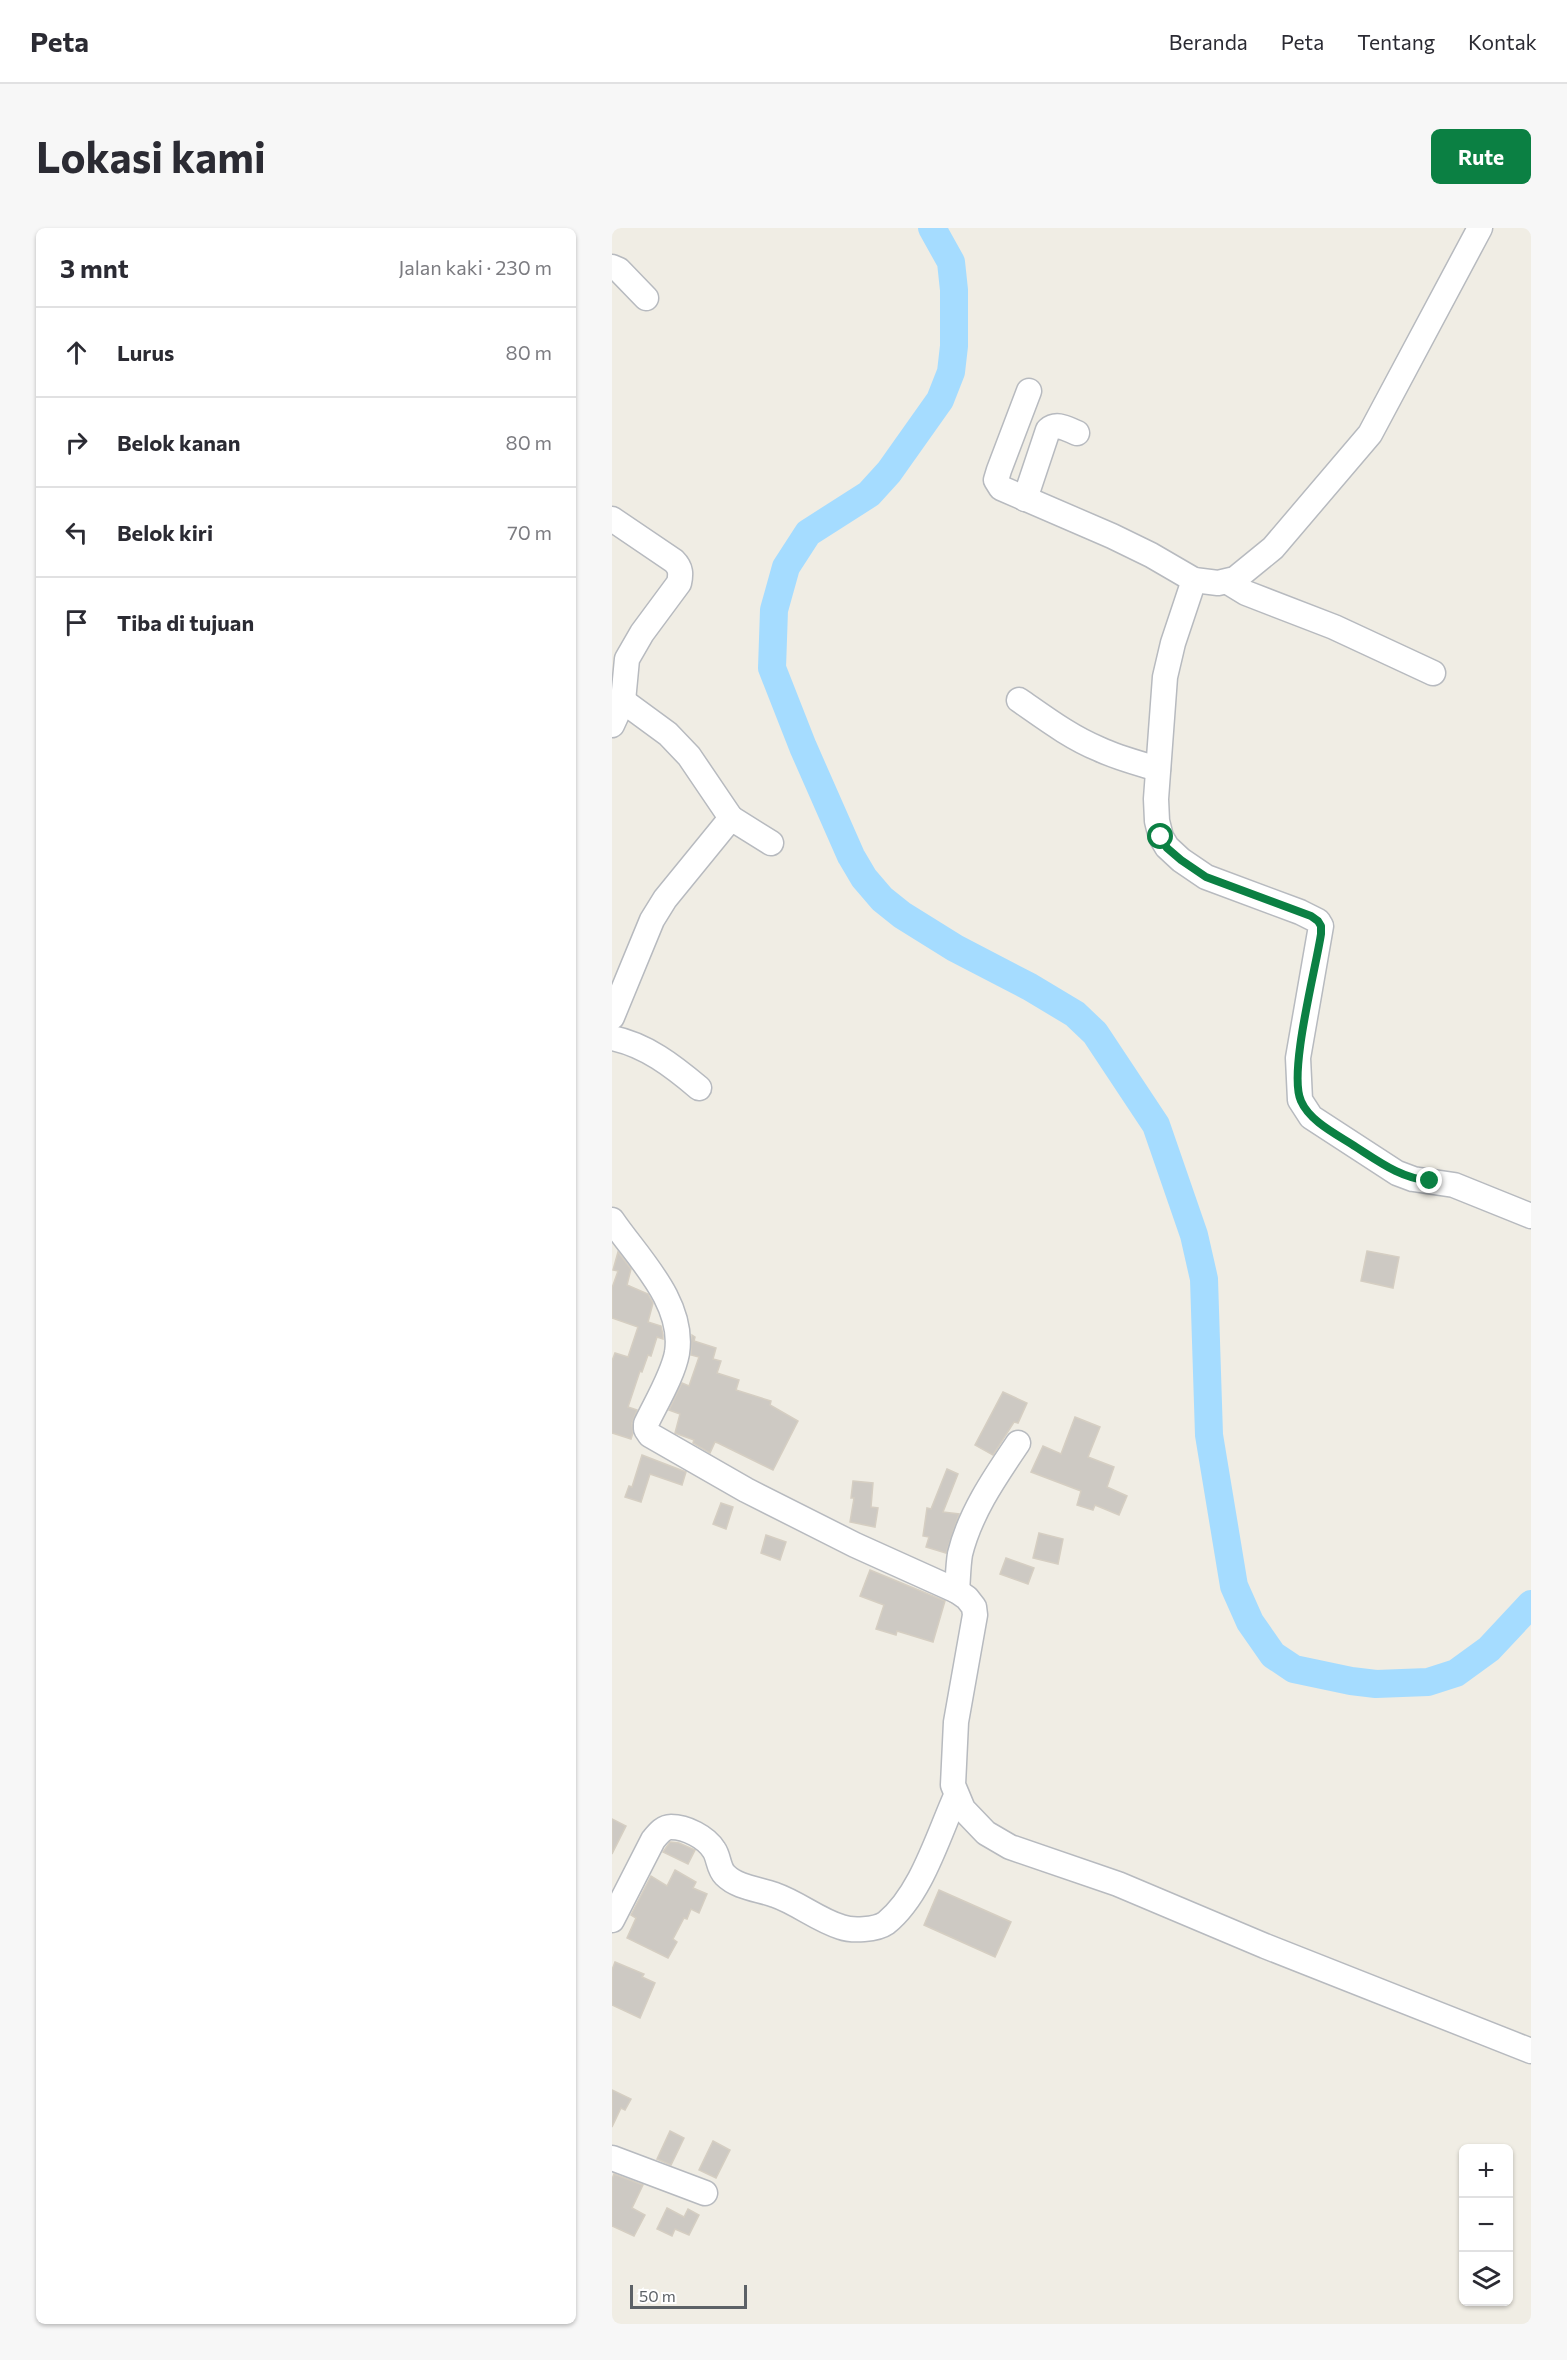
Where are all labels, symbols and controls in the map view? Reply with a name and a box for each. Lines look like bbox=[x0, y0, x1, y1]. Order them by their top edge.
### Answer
text: Peta bbox=[30, 24, 89, 58]
text: Beranda bbox=[1169, 29, 1248, 54]
text: Peta bbox=[1281, 29, 1324, 54]
text: Tentang bbox=[1357, 29, 1435, 54]
text: Kontak bbox=[1468, 29, 1537, 54]
button: Rute bbox=[1431, 129, 1531, 184]
text: Lokasi kami bbox=[36, 130, 266, 182]
text: 3 mnt bbox=[60, 252, 129, 283]
text: Jalan kaki · 230 m bbox=[398, 255, 552, 279]
icon: ahead bbox=[60, 336, 93, 369]
text: Lurus bbox=[117, 339, 174, 366]
text: 80 m bbox=[506, 340, 552, 364]
icon: right bbox=[60, 426, 93, 459]
text: Belok kanan bbox=[117, 429, 240, 456]
text: 80 m bbox=[506, 430, 552, 454]
icon: left bbox=[60, 516, 93, 549]
text: Belok kiri bbox=[117, 519, 213, 546]
text: 70 m bbox=[507, 520, 552, 544]
icon: arrive bbox=[60, 606, 93, 639]
text: Tiba di tujuan bbox=[117, 609, 254, 636]
route start bbox=[1147, 823, 1173, 849]
route end bbox=[1416, 1167, 1442, 1193]
map controls bbox=[1459, 2144, 1513, 2306]
button: + bbox=[1459, 2144, 1513, 2198]
button: − bbox=[1459, 2198, 1513, 2252]
button: layers bbox=[1459, 2252, 1513, 2306]
scale bar bbox=[630, 2282, 747, 2310]
text: 50 m bbox=[639, 2286, 676, 2305]

